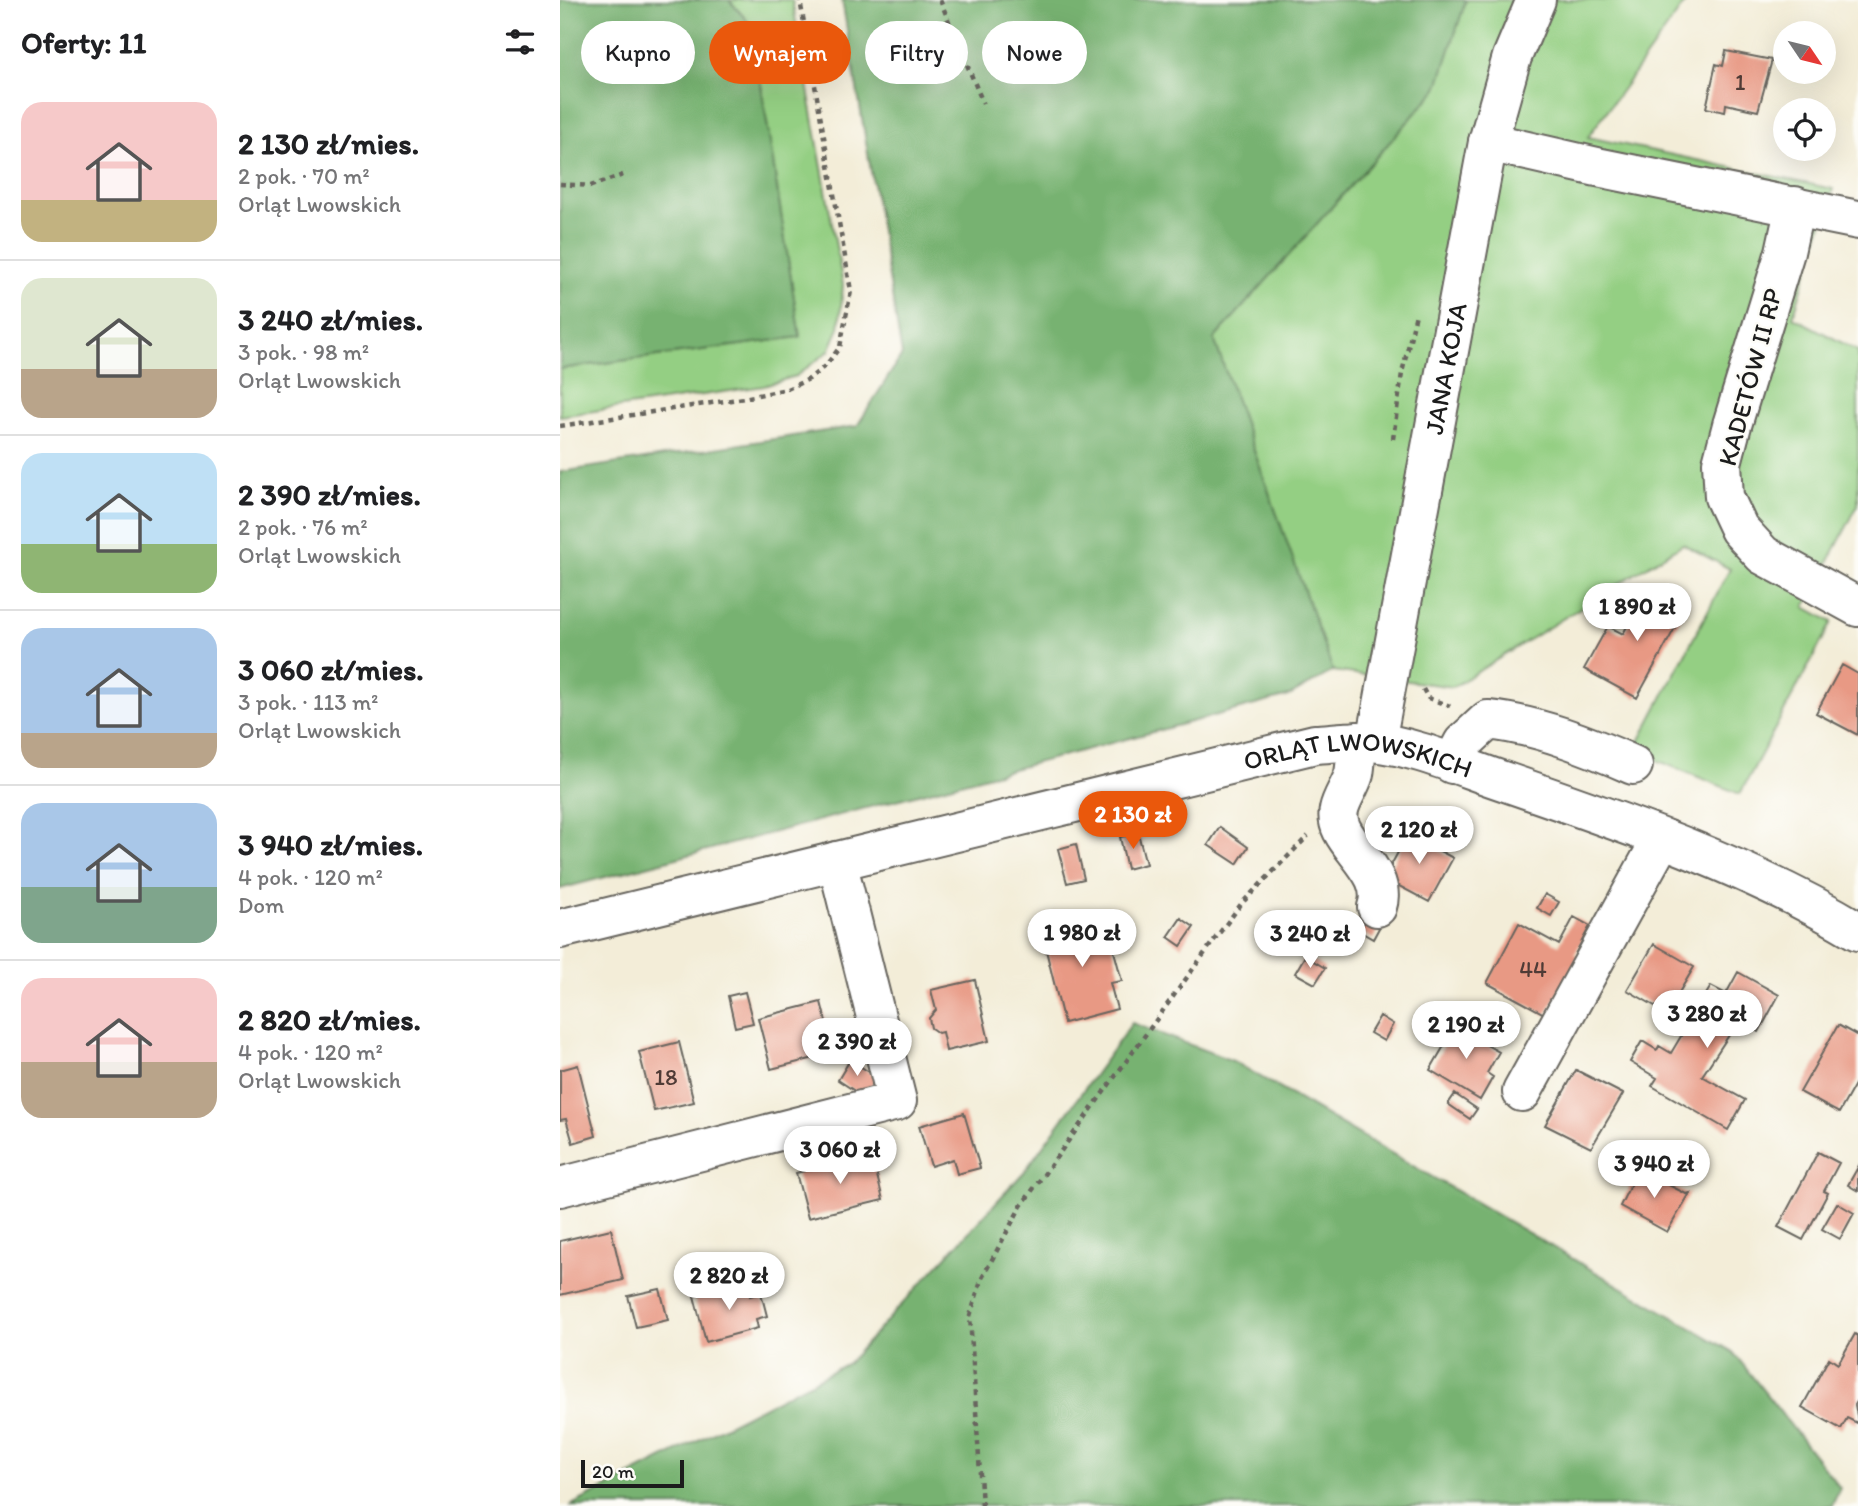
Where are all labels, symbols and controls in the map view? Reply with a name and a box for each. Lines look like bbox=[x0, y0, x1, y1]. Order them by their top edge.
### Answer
chip: Kupno bbox=[581, 21, 695, 84]
chip: Wynajem bbox=[709, 21, 851, 84]
chip: Filtry bbox=[865, 21, 968, 84]
chip: Nowe bbox=[982, 21, 1087, 84]
north arrow bbox=[1773, 21, 1836, 84]
map controls bbox=[1773, 21, 1836, 161]
icon: filters bbox=[501, 23, 539, 61]
text: Oferty: 11 bbox=[21, 24, 146, 61]
house number: 1 bbox=[1735, 68, 1746, 96]
button: locate bbox=[1773, 98, 1836, 161]
text: 2 130 zł/mies. bbox=[238, 125, 419, 162]
icon: home bbox=[77, 130, 161, 214]
text: 2 pok. · 70 m² bbox=[238, 162, 370, 190]
text: Orląt Lwowskich bbox=[238, 190, 401, 218]
street label: KADETÓW II RP bbox=[1711, 285, 1789, 469]
street label: JANA KOJA bbox=[1418, 300, 1474, 437]
text: 3 240 zł/mies. bbox=[238, 301, 423, 338]
icon: home bbox=[77, 306, 161, 390]
text: 3 pok. · 98 m² bbox=[238, 338, 369, 366]
text: Orląt Lwowskich bbox=[238, 366, 401, 394]
text: 2 390 zł/mies. bbox=[238, 476, 421, 513]
icon: home bbox=[77, 481, 161, 565]
text: 2 pok. · 76 m² bbox=[238, 513, 368, 541]
text: Orląt Lwowskich bbox=[238, 541, 401, 569]
pin: 1 890 zł bbox=[1565, 584, 1709, 643]
text: 1 890 zł bbox=[1598, 592, 1676, 620]
text: 3 060 zł/mies. bbox=[238, 651, 424, 688]
icon: home bbox=[77, 656, 161, 740]
text: 3 pok. · 113 m² bbox=[238, 688, 378, 716]
text: Orląt Lwowskich bbox=[238, 716, 401, 744]
street label: ORLĄT LWOWSKICH bbox=[1240, 725, 1477, 785]
pin: 2 130 zł bbox=[1061, 792, 1205, 851]
text: 2 130 zł bbox=[1094, 800, 1172, 828]
pin: 2 120 zł bbox=[1347, 806, 1491, 866]
text: 2 120 zł bbox=[1381, 815, 1457, 843]
text: 3 940 zł/mies. bbox=[238, 826, 423, 863]
icon: home bbox=[77, 831, 161, 915]
text: 4 pok. · 120 m² bbox=[238, 863, 383, 891]
text: Dom bbox=[238, 891, 284, 919]
pin: 1 980 zł bbox=[1010, 909, 1154, 969]
pin: 3 240 zł bbox=[1238, 911, 1382, 970]
text: 1 980 zł bbox=[1043, 918, 1121, 946]
text: 3 240 zł bbox=[1270, 919, 1350, 947]
house number: 44 bbox=[1519, 955, 1547, 983]
pin: 3 280 zł bbox=[1635, 990, 1779, 1050]
text: 3 280 zł bbox=[1667, 999, 1747, 1027]
text: 2 820 zł/mies. bbox=[238, 1001, 421, 1038]
pin: 2 190 zł bbox=[1394, 1002, 1538, 1061]
icon: home bbox=[77, 1006, 161, 1090]
text: 2 190 zł bbox=[1428, 1010, 1504, 1038]
pin: 2 390 zł bbox=[785, 1018, 929, 1078]
text: 2 390 zł bbox=[818, 1027, 896, 1055]
text: 4 pok. · 120 m² bbox=[238, 1038, 383, 1066]
house number: 18 bbox=[654, 1063, 678, 1091]
text: Orląt Lwowskich bbox=[238, 1066, 401, 1094]
pin: 3 060 zł bbox=[768, 1126, 912, 1186]
text: 3 060 zł bbox=[800, 1135, 880, 1163]
pin: 3 940 zł bbox=[1582, 1140, 1726, 1200]
text: 3 940 zł bbox=[1614, 1149, 1694, 1177]
pin: 2 820 zł bbox=[657, 1252, 801, 1312]
text: 2 820 zł bbox=[690, 1261, 768, 1289]
scale bar bbox=[581, 1457, 684, 1489]
text: 20 m bbox=[592, 1460, 634, 1483]

